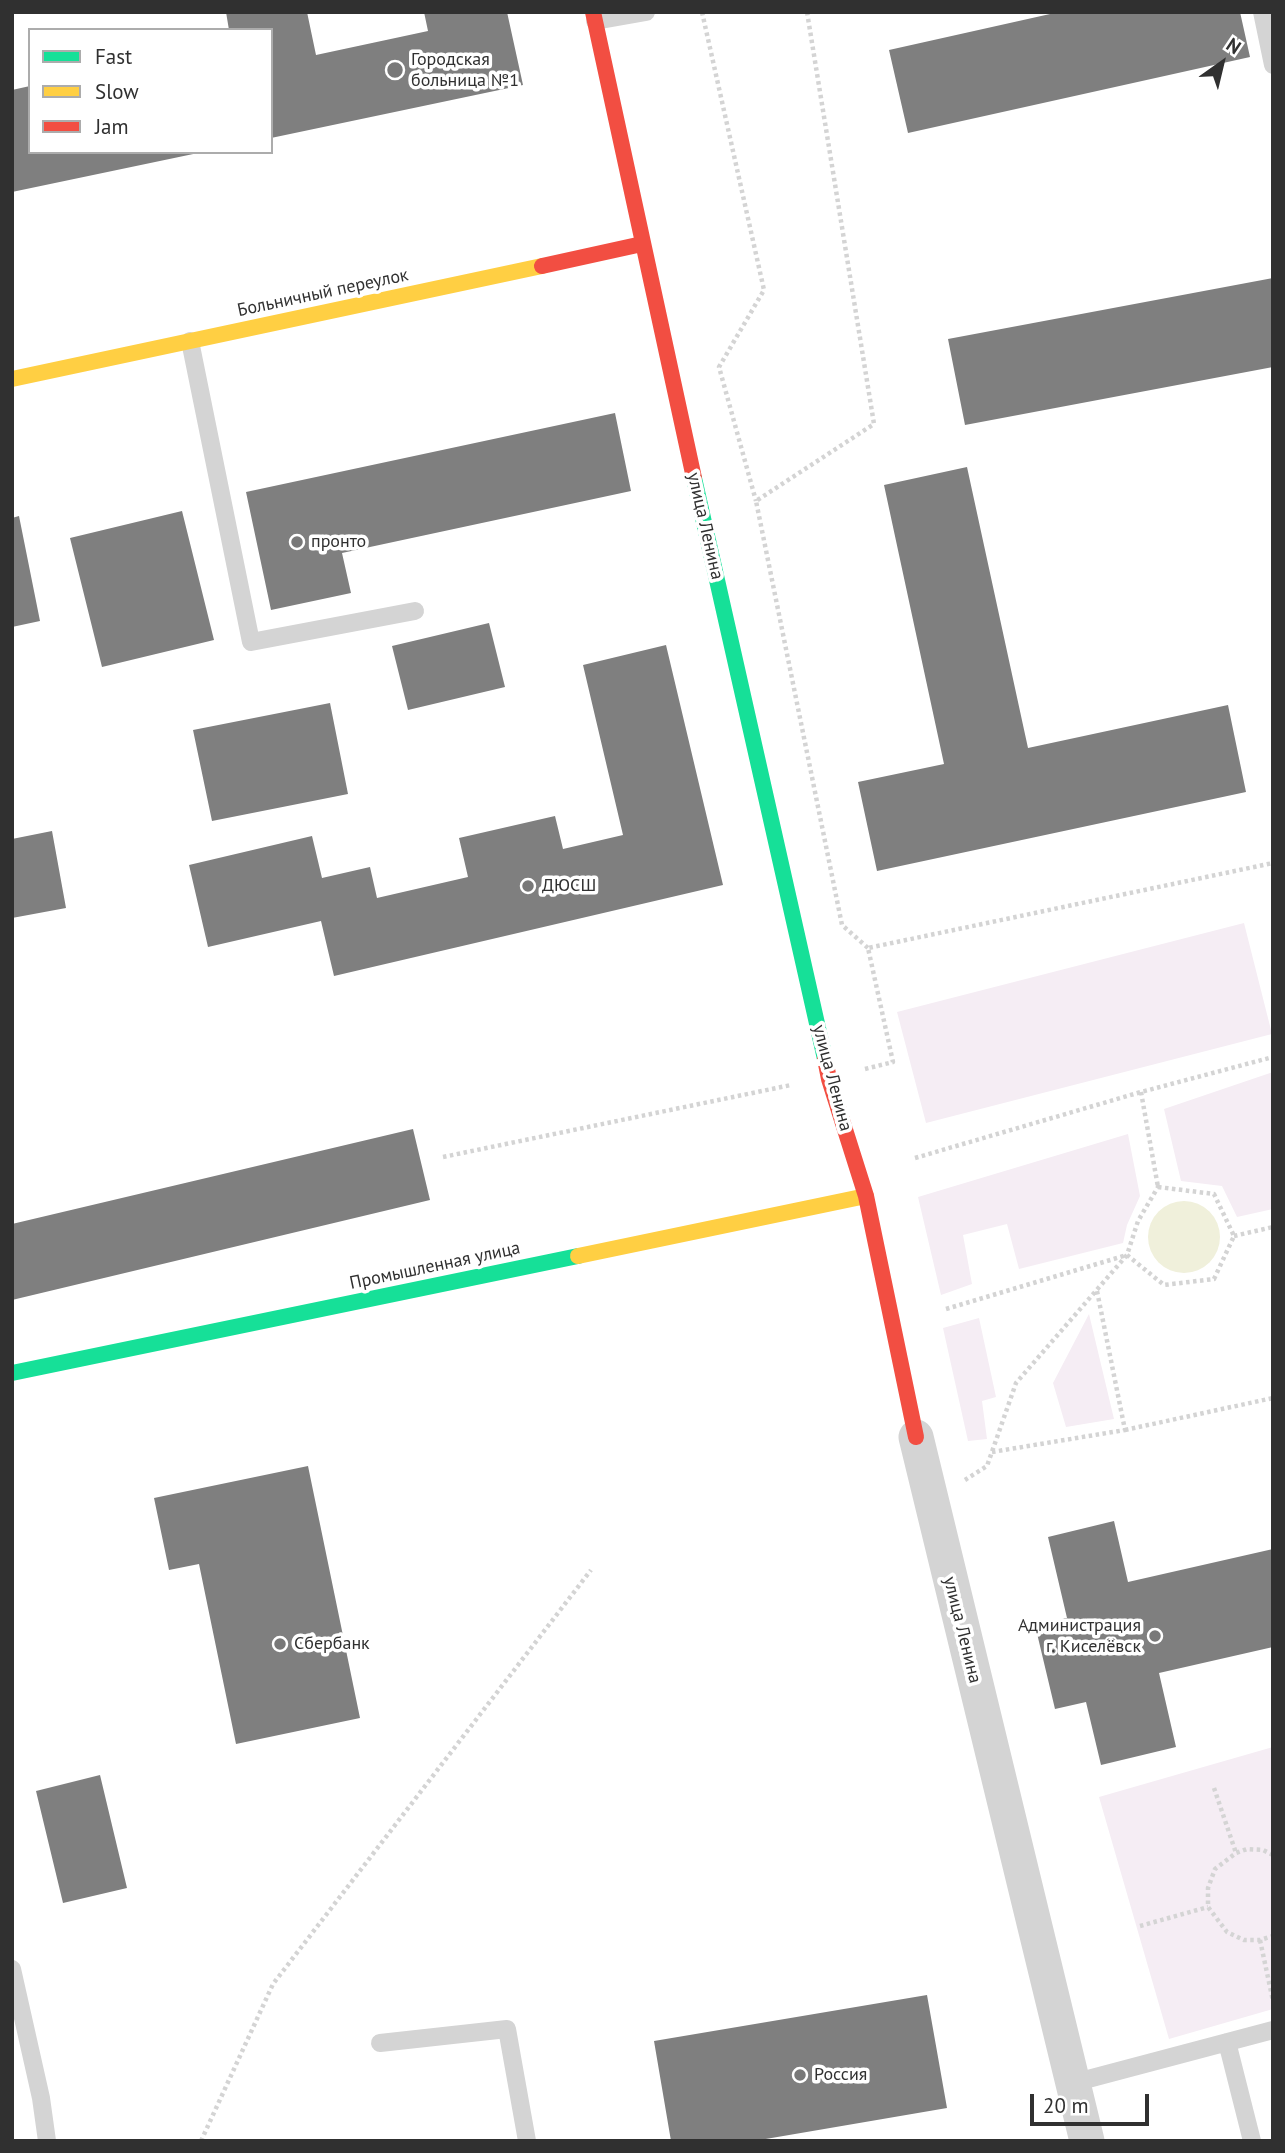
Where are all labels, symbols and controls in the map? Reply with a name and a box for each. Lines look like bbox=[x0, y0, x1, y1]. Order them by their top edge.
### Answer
legend bbox=[28, 28, 273, 154]
north arrow bbox=[1187, 28, 1257, 98]
text: N bbox=[1222, 32, 1246, 59]
text: Fast bbox=[95, 43, 132, 70]
place label: Городская больница №1 bbox=[411, 49, 519, 92]
marker: Городская больница №1 bbox=[385, 60, 405, 80]
text: Slow bbox=[95, 78, 139, 105]
text: Jam bbox=[95, 113, 129, 140]
street label: Больничный переулок bbox=[236, 264, 410, 322]
street label: улица Ленина bbox=[682, 470, 728, 582]
place label: пронто bbox=[311, 531, 366, 553]
marker: пронто bbox=[289, 534, 305, 550]
place label: ДЮСШ bbox=[542, 875, 596, 897]
marker: ДЮСШ bbox=[520, 878, 536, 894]
street label: улица Ленина bbox=[807, 1022, 857, 1134]
street label: Промышленная улица bbox=[348, 1237, 522, 1295]
street label: улица Ленина bbox=[938, 1574, 986, 1686]
place label: Администрация г. Киселёвск bbox=[1018, 1615, 1141, 1658]
marker: Администрация г. Киселёвск bbox=[1147, 1628, 1163, 1644]
place label: Сбербанк bbox=[294, 1633, 370, 1655]
marker: Сбербанк bbox=[272, 1636, 288, 1652]
place label: Россия bbox=[814, 2064, 867, 2086]
marker: Россия bbox=[792, 2067, 808, 2083]
scale bar bbox=[1033, 2080, 1152, 2124]
text: 20 m bbox=[1043, 2092, 1089, 2119]

